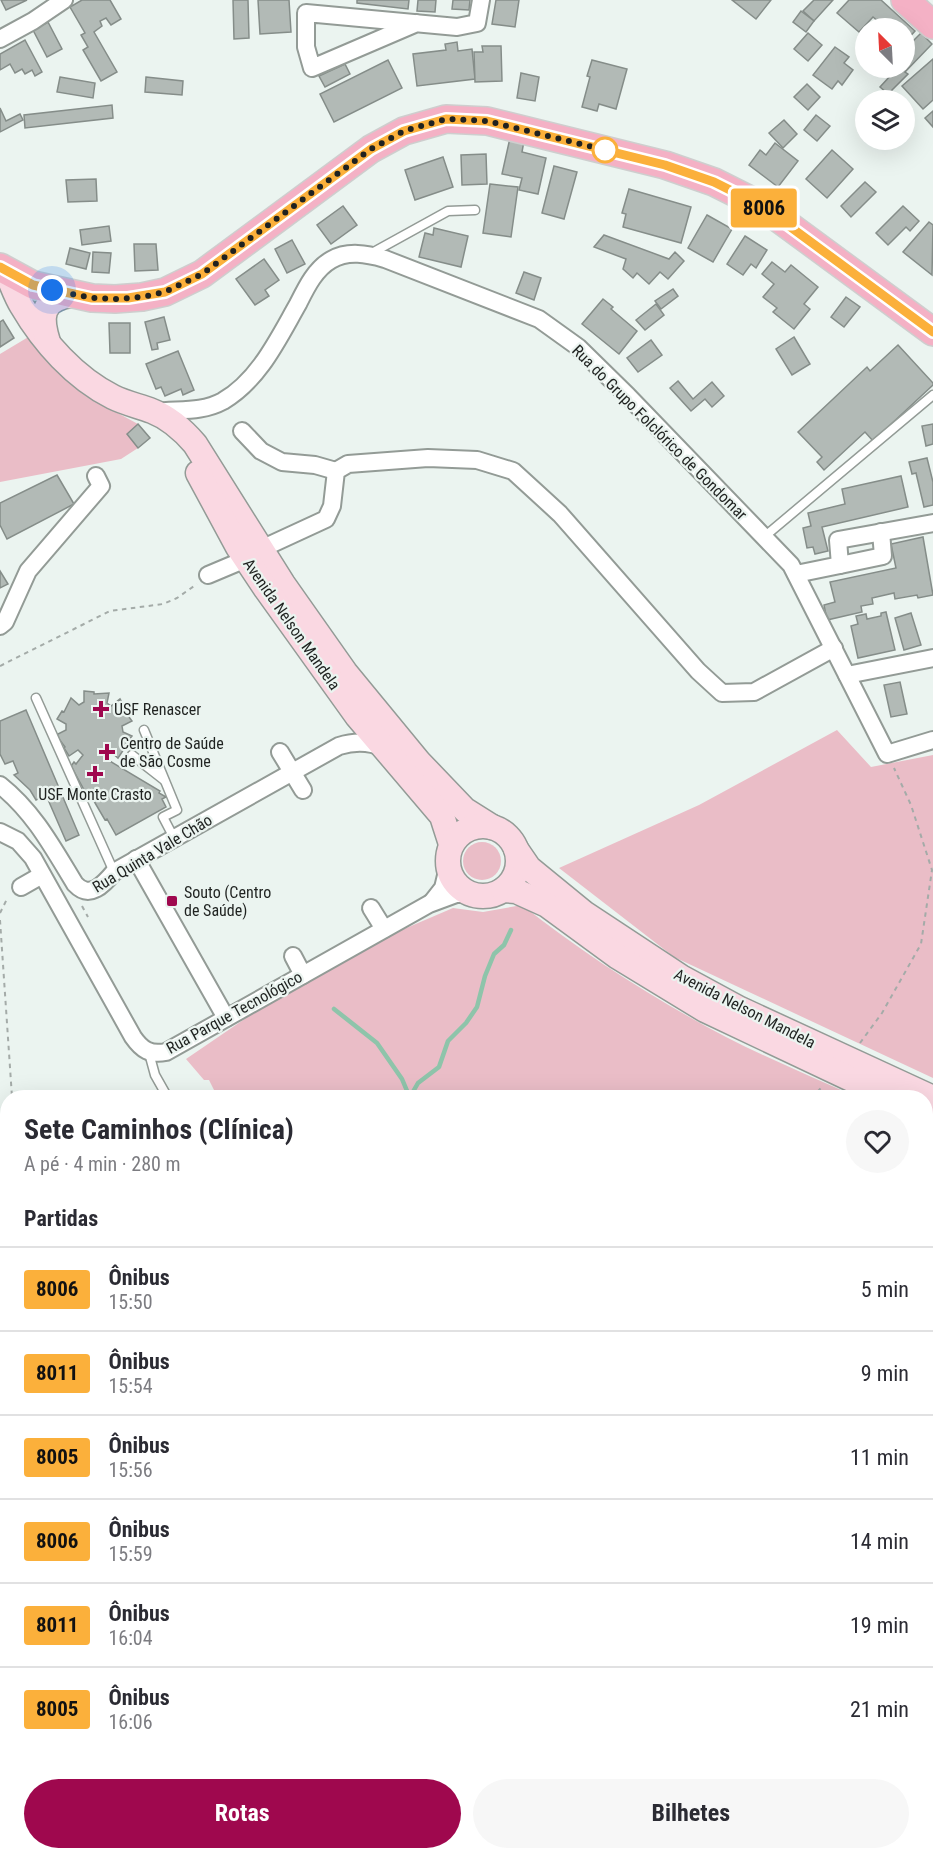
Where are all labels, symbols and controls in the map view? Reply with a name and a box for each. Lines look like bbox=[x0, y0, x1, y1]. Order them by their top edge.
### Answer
north arrow bbox=[855, 18, 915, 78]
map controls bbox=[855, 18, 915, 150]
button: layers bbox=[855, 90, 915, 150]
unlabelled marker bbox=[592, 137, 618, 163]
line badge: 8006 bbox=[722, 188, 806, 228]
text: 8006 bbox=[743, 196, 785, 220]
your location bbox=[37, 275, 67, 305]
street label: Rua do Grupo Folclórico de Gondomar bbox=[568, 341, 751, 524]
street label: Avenida Nelson Mandela bbox=[239, 555, 344, 694]
marker: USF Renascer bbox=[92, 700, 110, 718]
place label: USF Renascer bbox=[114, 700, 201, 719]
place label: Centro de Saúde de São Cosme bbox=[120, 734, 224, 771]
marker: Centro de Saúde de São Cosme bbox=[98, 743, 116, 761]
marker: USF Monte Crasto bbox=[86, 765, 104, 783]
place label: USF Monte Crasto bbox=[38, 785, 152, 804]
street label: Rua Quinta Vale Chão bbox=[89, 810, 215, 897]
place label: Souto (Centro de Saúde) bbox=[184, 883, 271, 920]
marker: Souto (Centro de Saúde) bbox=[165, 894, 179, 908]
street label: Avenida Nelson Mandela bbox=[671, 965, 819, 1052]
street label: Rua Parque Tecnológico bbox=[163, 967, 305, 1058]
button: heart bbox=[846, 1110, 909, 1173]
text: Sete Caminhos (Clínica) bbox=[24, 1113, 294, 1146]
text: A pé · 4 min · 280 m bbox=[24, 1152, 181, 1176]
text: Partidas bbox=[24, 1206, 98, 1231]
text: Ônibus bbox=[108, 1265, 170, 1290]
text: 8006 bbox=[36, 1277, 78, 1301]
text: 5 min bbox=[861, 1277, 909, 1302]
text: 15:50 bbox=[108, 1290, 153, 1314]
text: Ônibus bbox=[108, 1349, 170, 1374]
text: 8011 bbox=[36, 1361, 78, 1385]
text: 9 min bbox=[861, 1361, 909, 1386]
text: 15:54 bbox=[108, 1374, 153, 1398]
text: Ônibus bbox=[108, 1433, 170, 1458]
text: 8005 bbox=[36, 1445, 78, 1469]
text: 11 min bbox=[850, 1445, 909, 1470]
text: 15:56 bbox=[108, 1458, 153, 1482]
text: Ônibus bbox=[108, 1517, 170, 1542]
text: 8006 bbox=[36, 1529, 78, 1553]
text: 14 min bbox=[850, 1529, 909, 1554]
text: 15:59 bbox=[108, 1542, 153, 1566]
text: Ônibus bbox=[108, 1601, 170, 1626]
text: 8011 bbox=[36, 1613, 78, 1637]
text: 19 min bbox=[850, 1613, 909, 1638]
text: 16:04 bbox=[108, 1626, 153, 1650]
text: Ônibus bbox=[108, 1685, 170, 1710]
text: 8005 bbox=[36, 1697, 78, 1721]
text: 21 min bbox=[850, 1697, 909, 1722]
text: 16:06 bbox=[108, 1710, 153, 1734]
button: Rotas bbox=[24, 1779, 461, 1848]
button: Bilhetes bbox=[473, 1779, 909, 1848]

